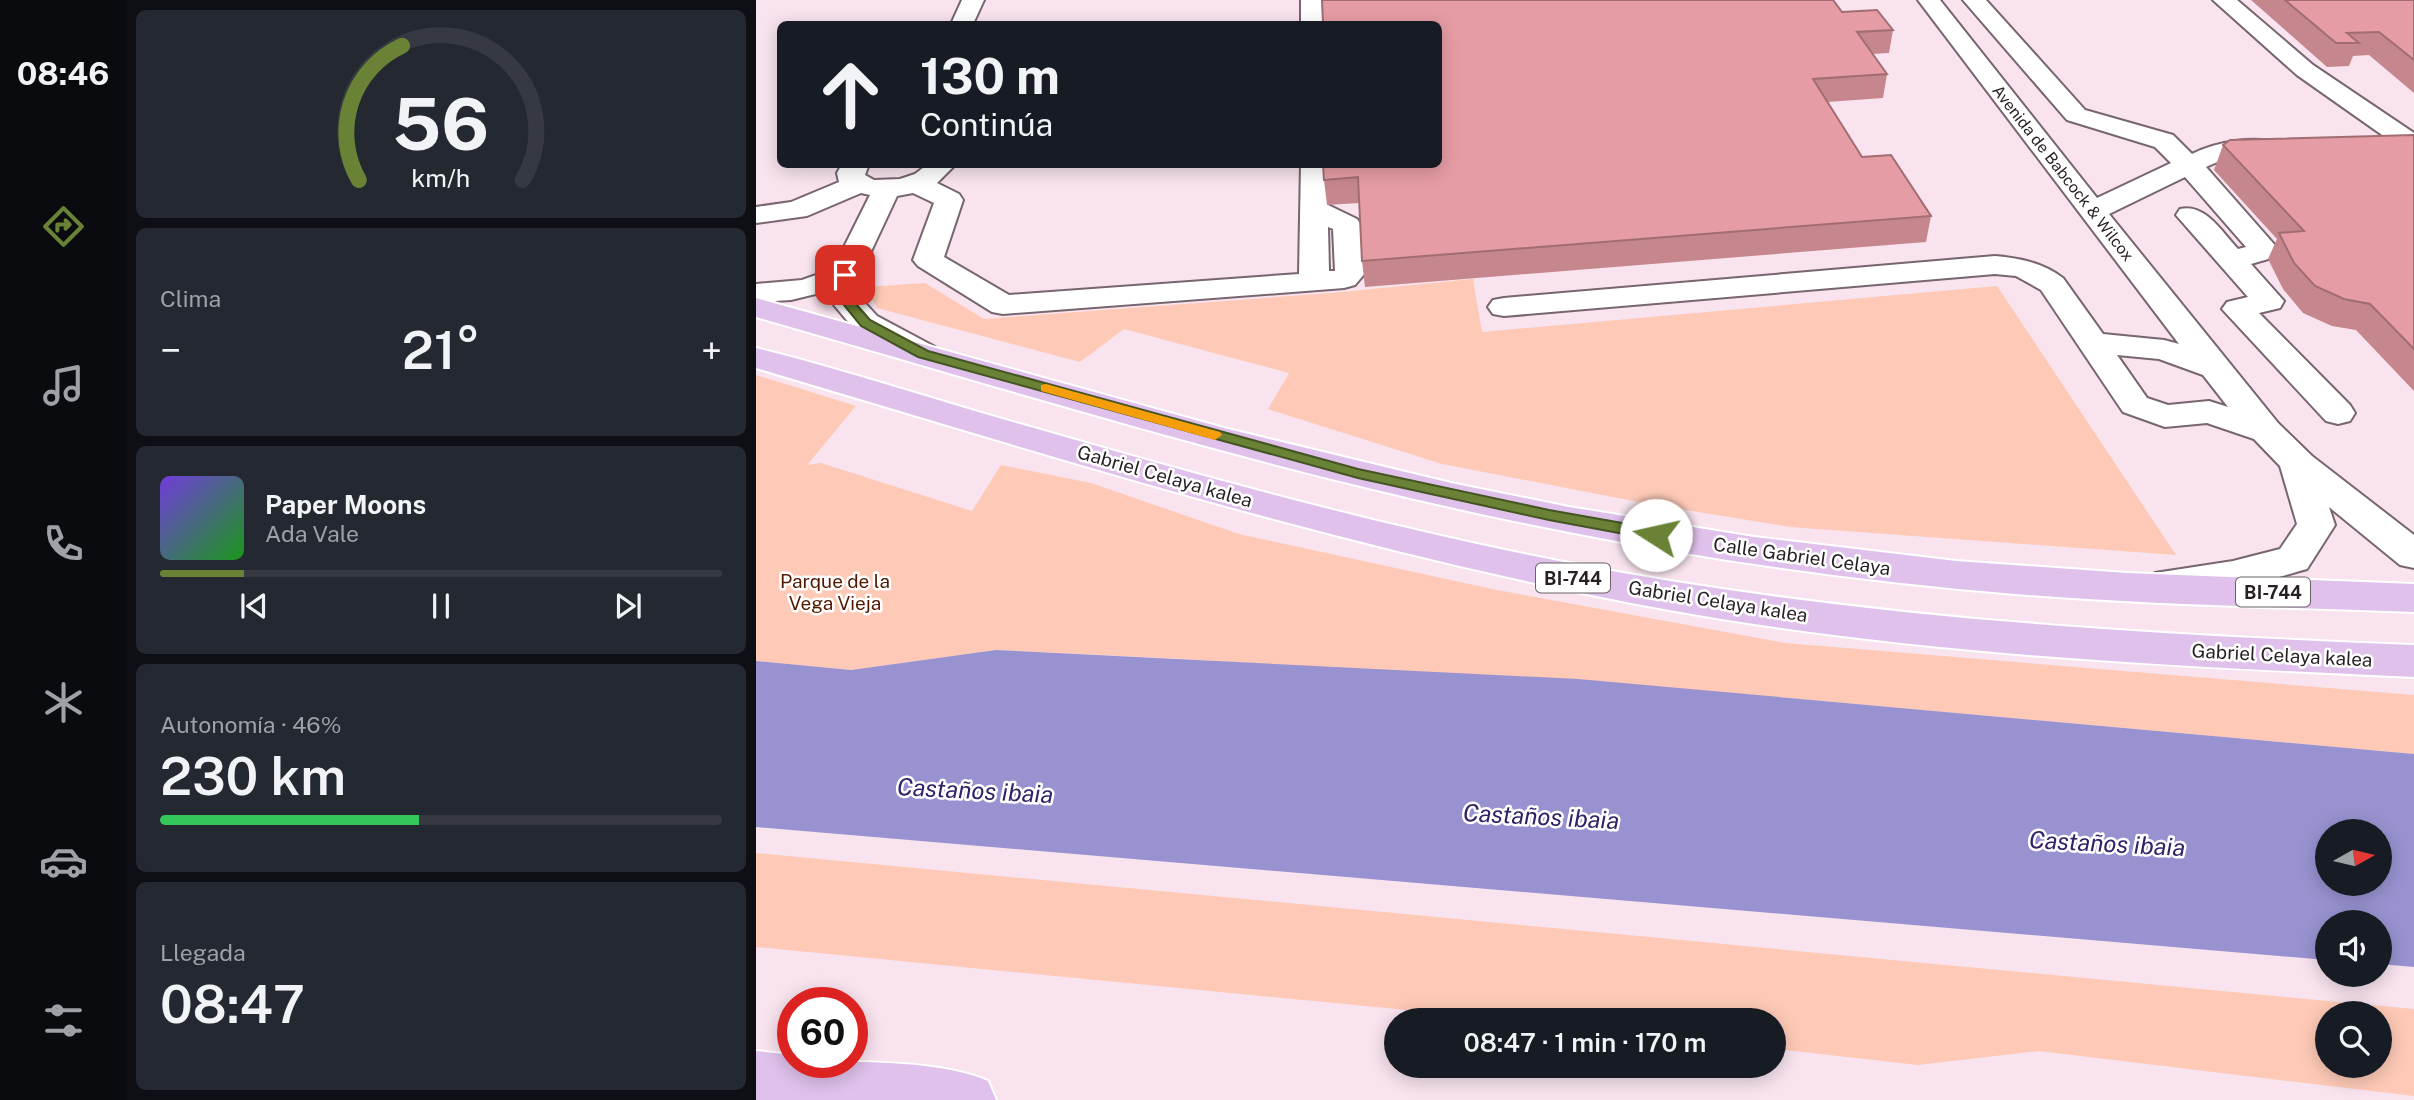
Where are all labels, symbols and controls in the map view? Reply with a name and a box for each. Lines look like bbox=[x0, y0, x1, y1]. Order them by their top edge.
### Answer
text: 130 m bbox=[920, 47, 1060, 105]
icon: ahead bbox=[805, 49, 896, 140]
text: 08:46 bbox=[17, 55, 109, 92]
text: 56 bbox=[392, 81, 490, 166]
street label: Avenida de Babcock & Wilcox bbox=[1988, 81, 2138, 265]
text: Continúa bbox=[920, 106, 1053, 143]
text: km/h bbox=[412, 163, 470, 193]
icon: directions bbox=[39, 202, 88, 251]
pin bbox=[815, 245, 875, 305]
icon: arrive bbox=[826, 256, 864, 294]
text: Clima bbox=[160, 285, 221, 312]
text: 21° bbox=[402, 320, 480, 381]
text: − bbox=[160, 328, 181, 373]
text: + bbox=[701, 328, 722, 373]
icon: music bbox=[39, 361, 88, 410]
street label: Gabriel Celaya kalea bbox=[1075, 440, 1255, 512]
text: Paper Moons bbox=[265, 489, 426, 520]
position arrow bbox=[1619, 498, 1693, 572]
icon: phone bbox=[39, 519, 88, 568]
text: Ada Vale bbox=[265, 520, 359, 547]
street label: Calle Gabriel Celaya bbox=[1712, 533, 1892, 579]
road number: BI-744 bbox=[1536, 564, 1610, 592]
park label: Parque de la Vega Vieja bbox=[780, 570, 890, 614]
street label: Gabriel Celaya kalea bbox=[1627, 576, 1809, 626]
road number: BI-744 bbox=[2236, 578, 2310, 606]
icon: previous bbox=[235, 587, 273, 625]
icon: pause bbox=[422, 587, 460, 625]
icon: next bbox=[609, 587, 647, 625]
street label: Gabriel Celaya kalea bbox=[2191, 639, 2373, 671]
icon: climate bbox=[39, 678, 88, 727]
text: Autonomía · 46% bbox=[160, 711, 341, 738]
text: 230 km bbox=[160, 746, 346, 807]
water label: Castaños ibaia bbox=[896, 772, 1054, 808]
water label: Castaños ibaia bbox=[1462, 798, 1620, 834]
north arrow bbox=[2315, 819, 2392, 896]
map controls bbox=[2315, 819, 2392, 1078]
water label: Castaños ibaia bbox=[2028, 825, 2186, 861]
icon: car bbox=[39, 837, 88, 886]
button: sound bbox=[2315, 910, 2392, 987]
text: Llegada bbox=[160, 939, 246, 966]
text: 08:47 bbox=[160, 974, 305, 1035]
speed limit sign: 60 bbox=[777, 987, 868, 1078]
icon: filters bbox=[39, 996, 88, 1045]
button: search bbox=[2315, 1001, 2392, 1078]
text: 08:47 · 1 min · 170 m bbox=[1463, 1027, 1707, 1058]

